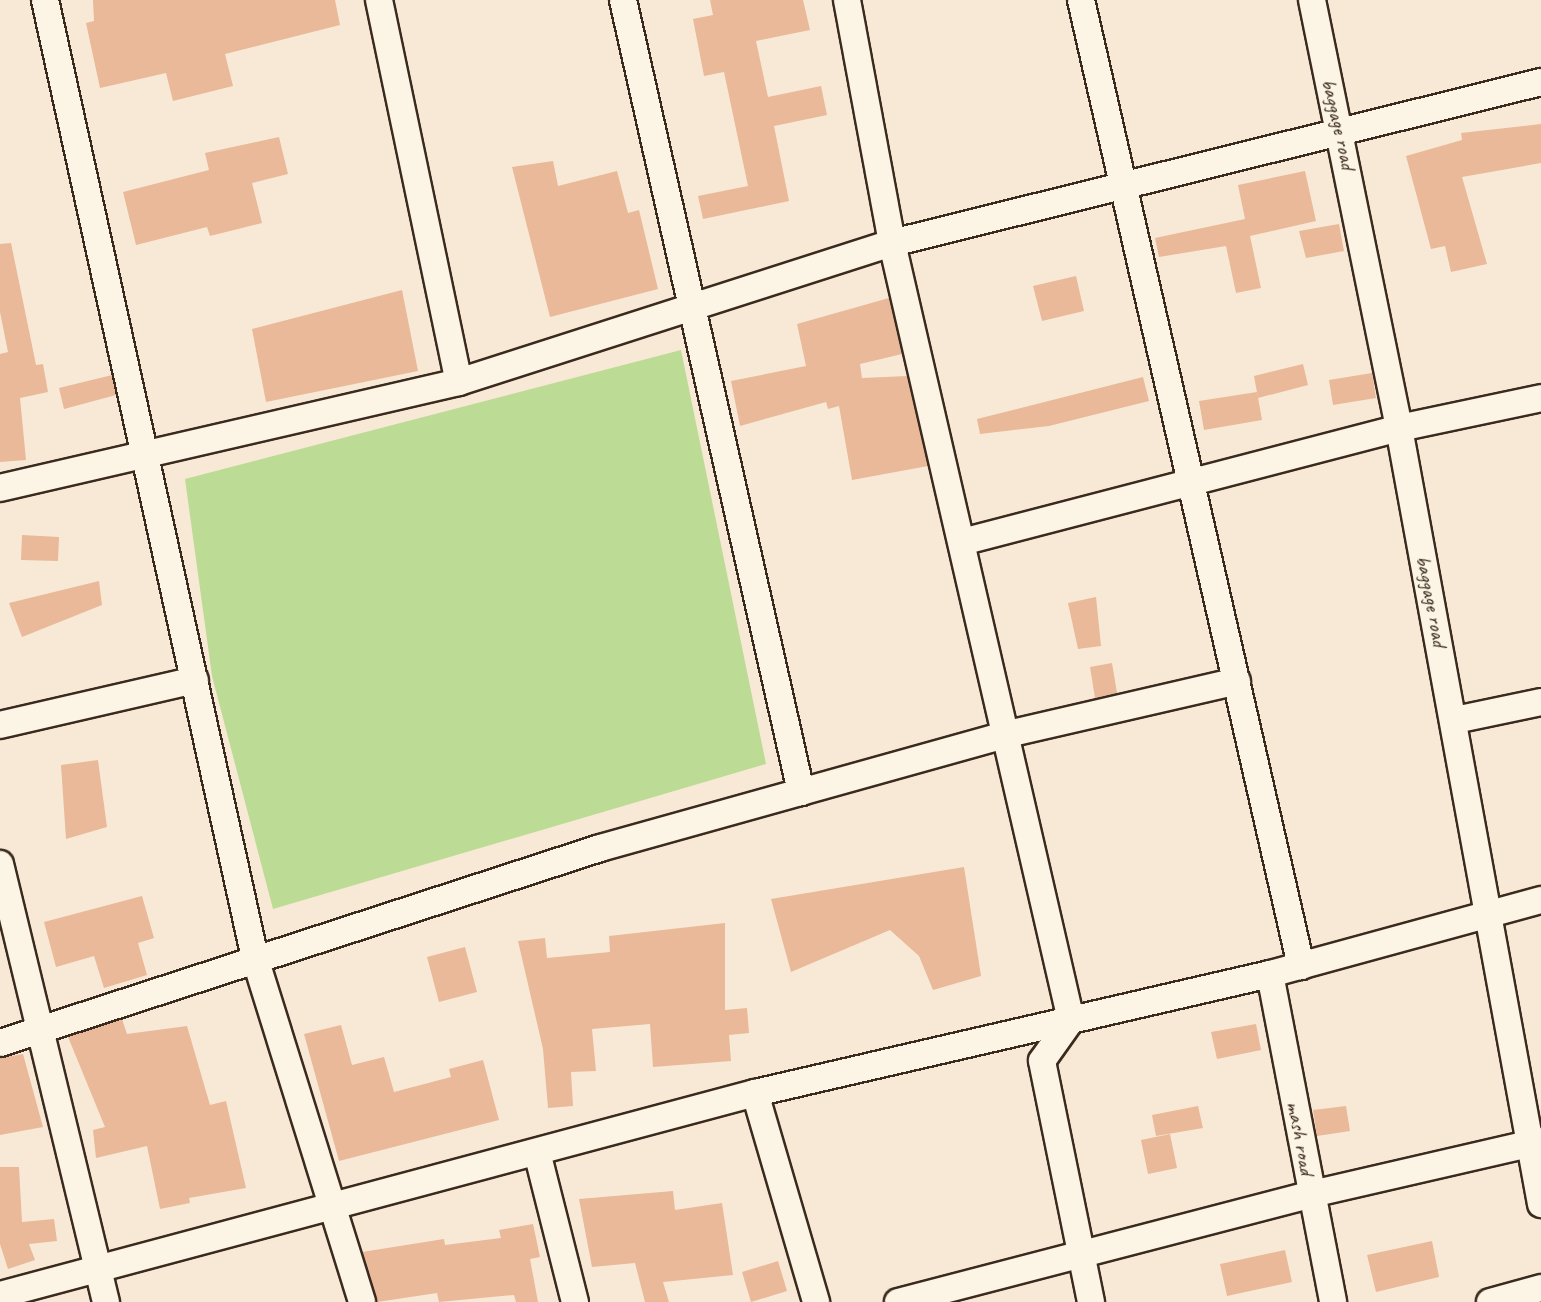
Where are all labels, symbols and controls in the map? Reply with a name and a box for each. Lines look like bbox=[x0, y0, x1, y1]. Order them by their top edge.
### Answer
street label: baggage road bbox=[1316, 76, 1362, 172]
street label: baggage road bbox=[1411, 553, 1453, 649]
street label: mash road bbox=[1282, 1099, 1320, 1177]

